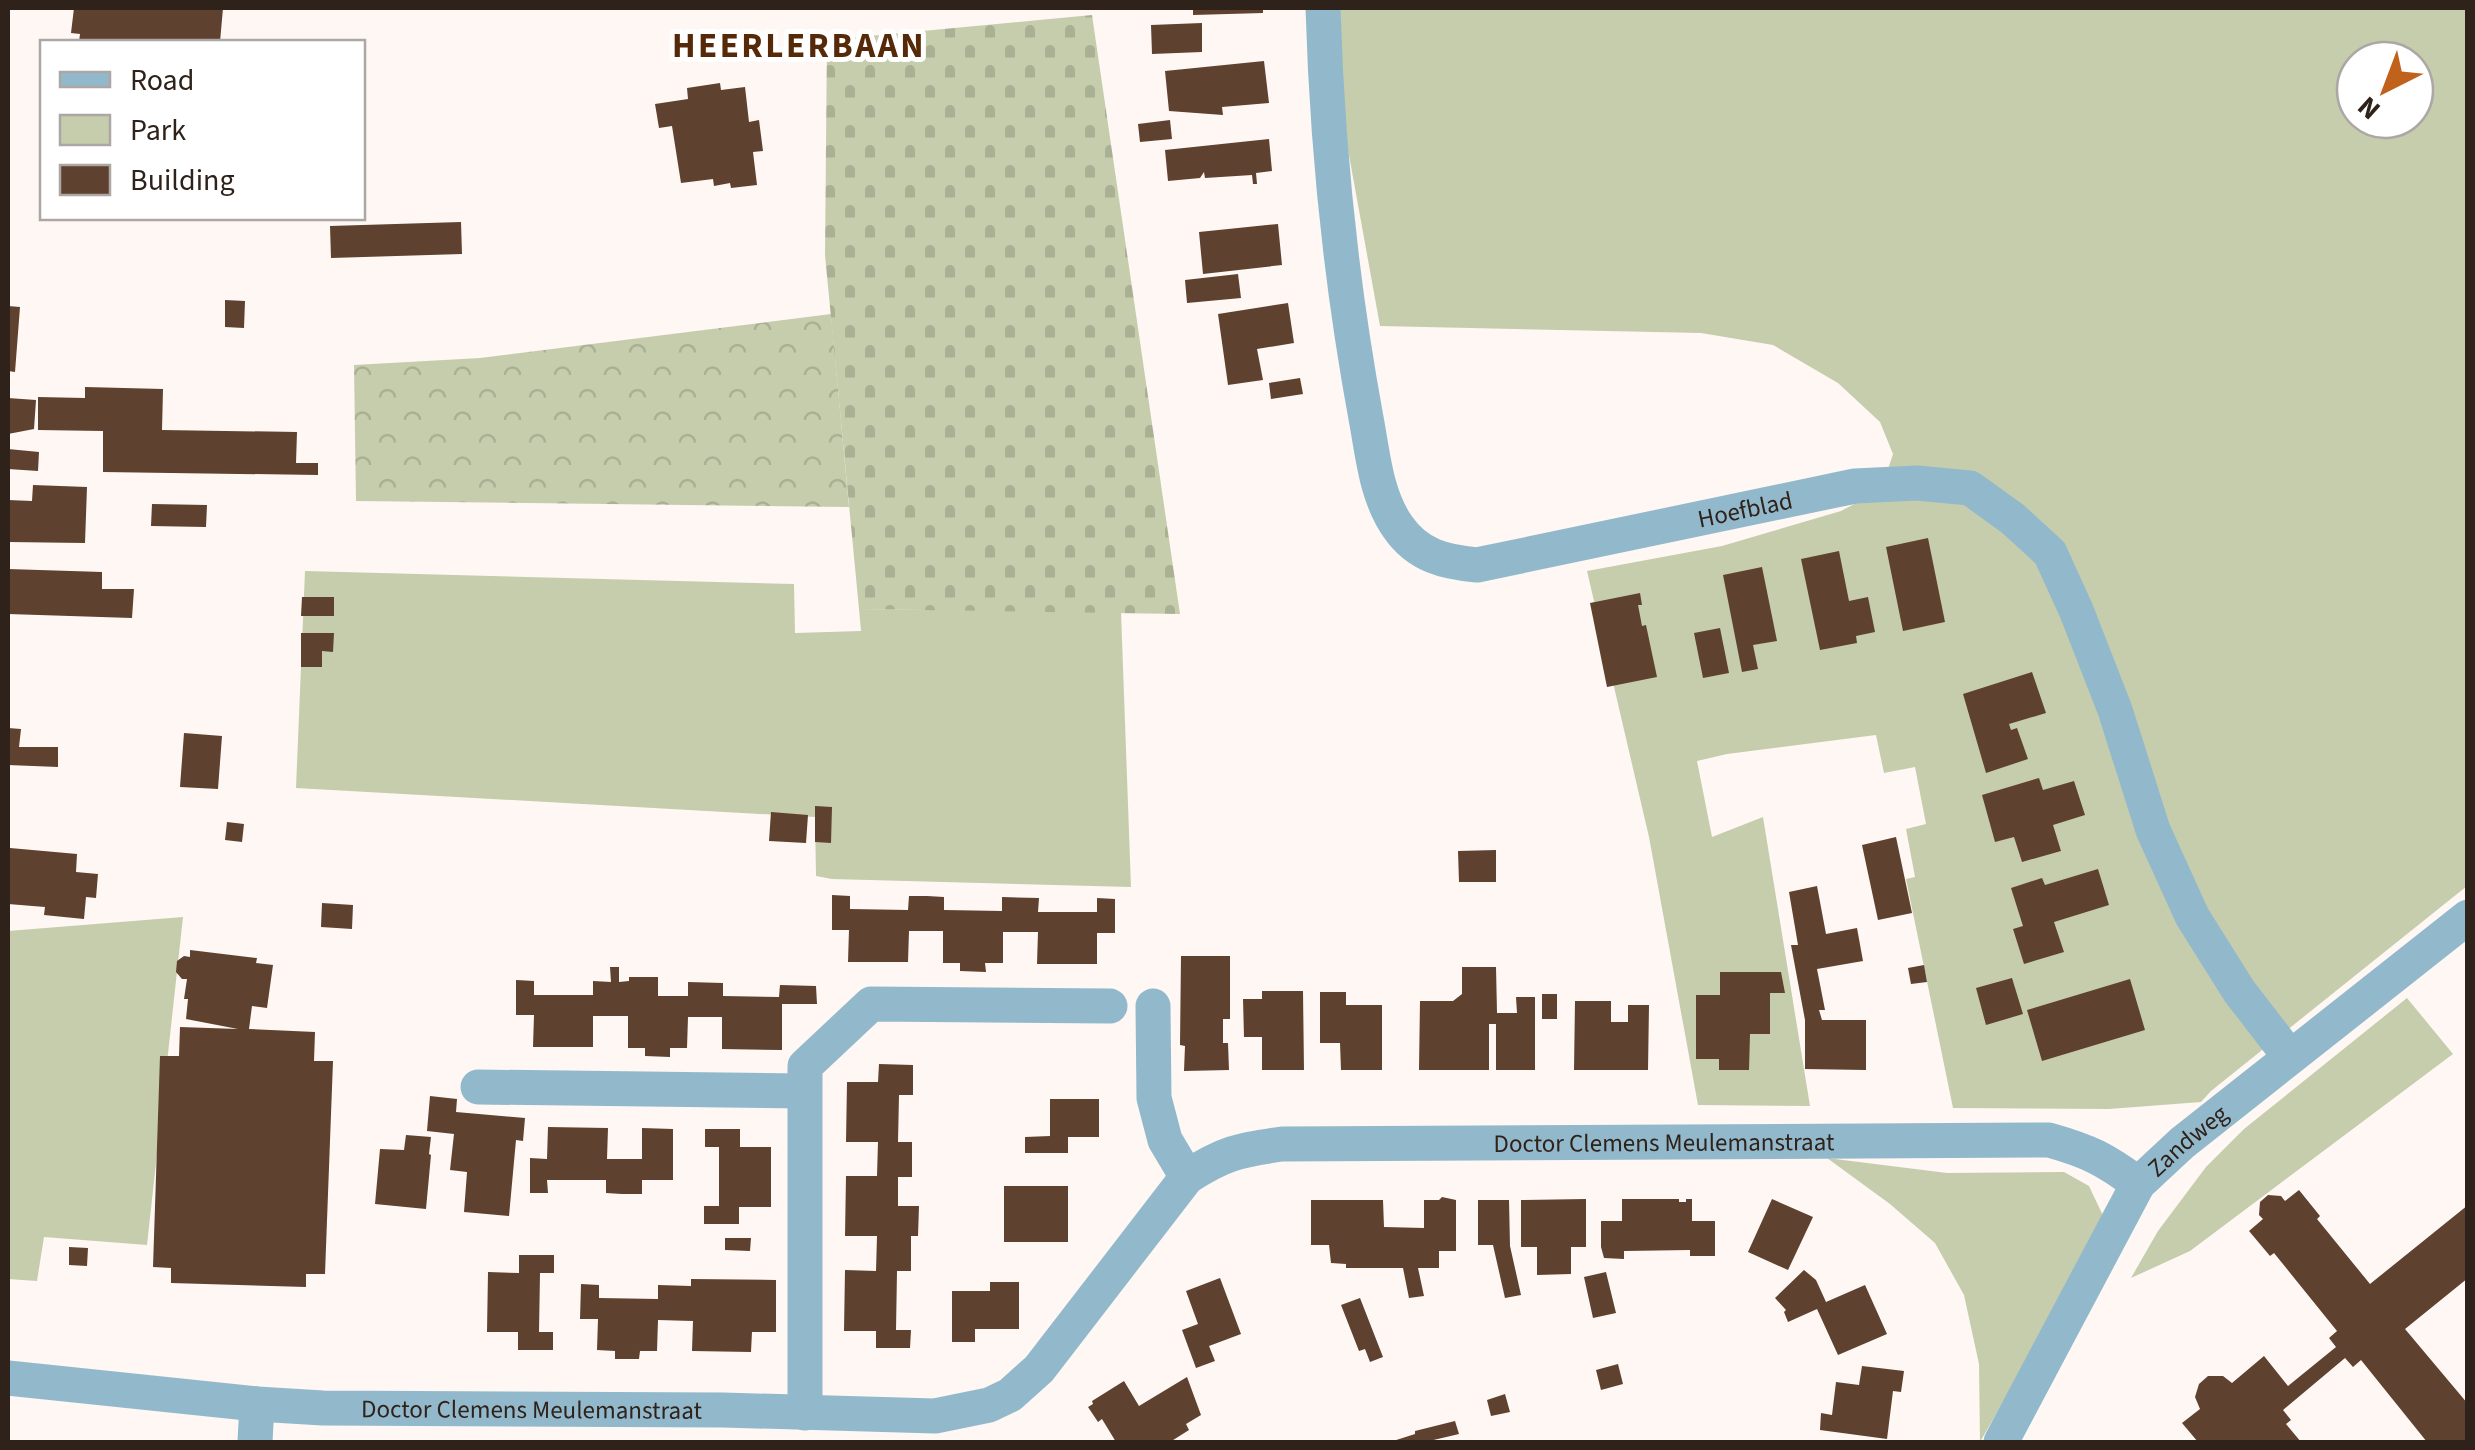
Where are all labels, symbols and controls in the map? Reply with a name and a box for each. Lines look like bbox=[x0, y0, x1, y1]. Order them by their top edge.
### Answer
district label: HEERLERBAAN bbox=[672, 21, 926, 71]
legend bbox=[40, 40, 365, 220]
north arrow bbox=[2335, 40, 2435, 140]
text: Road bbox=[130, 59, 194, 102]
text: N bbox=[2349, 87, 2389, 129]
text: Park bbox=[130, 109, 186, 152]
text: Building bbox=[130, 159, 235, 202]
street label: Hoefblad bbox=[1694, 483, 1796, 537]
street label: Zandweg bbox=[2140, 1096, 2236, 1186]
street label: Doctor Clemens Meulemanstraat bbox=[1493, 1124, 1835, 1162]
street label: Doctor Clemens Meulemanstraat bbox=[361, 1391, 703, 1429]

